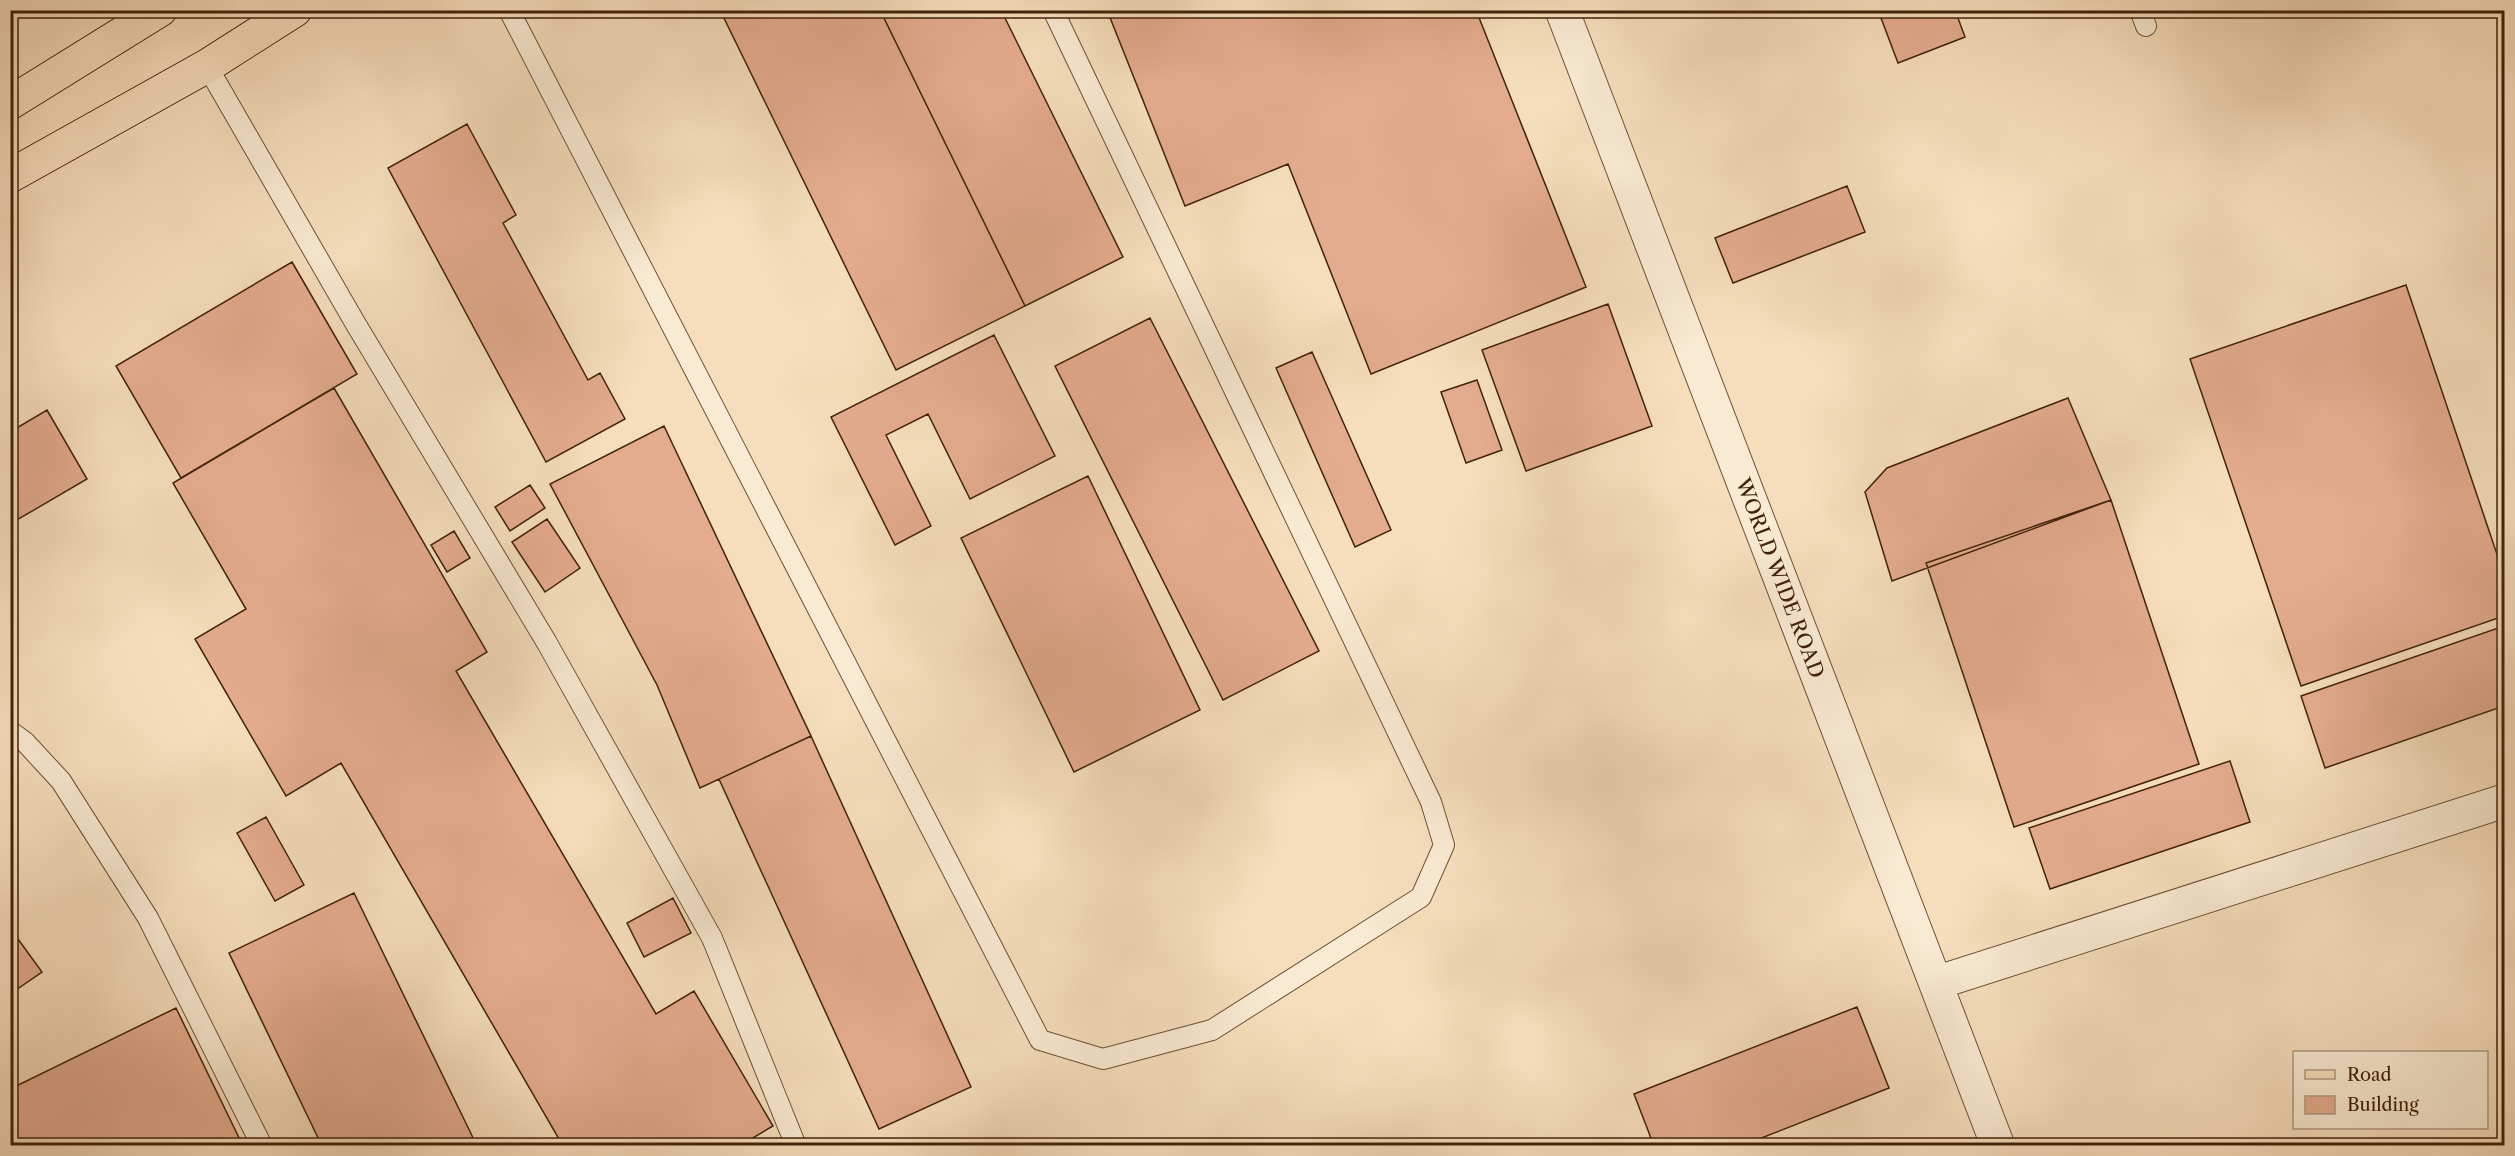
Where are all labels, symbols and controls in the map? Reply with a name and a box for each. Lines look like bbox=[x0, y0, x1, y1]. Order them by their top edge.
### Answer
street label: WORLD WIDE ROAD bbox=[1730, 474, 1829, 681]
legend bbox=[2293, 1051, 2488, 1129]
text: Road bbox=[2347, 1064, 2392, 1086]
text: Building bbox=[2347, 1094, 2419, 1116]

